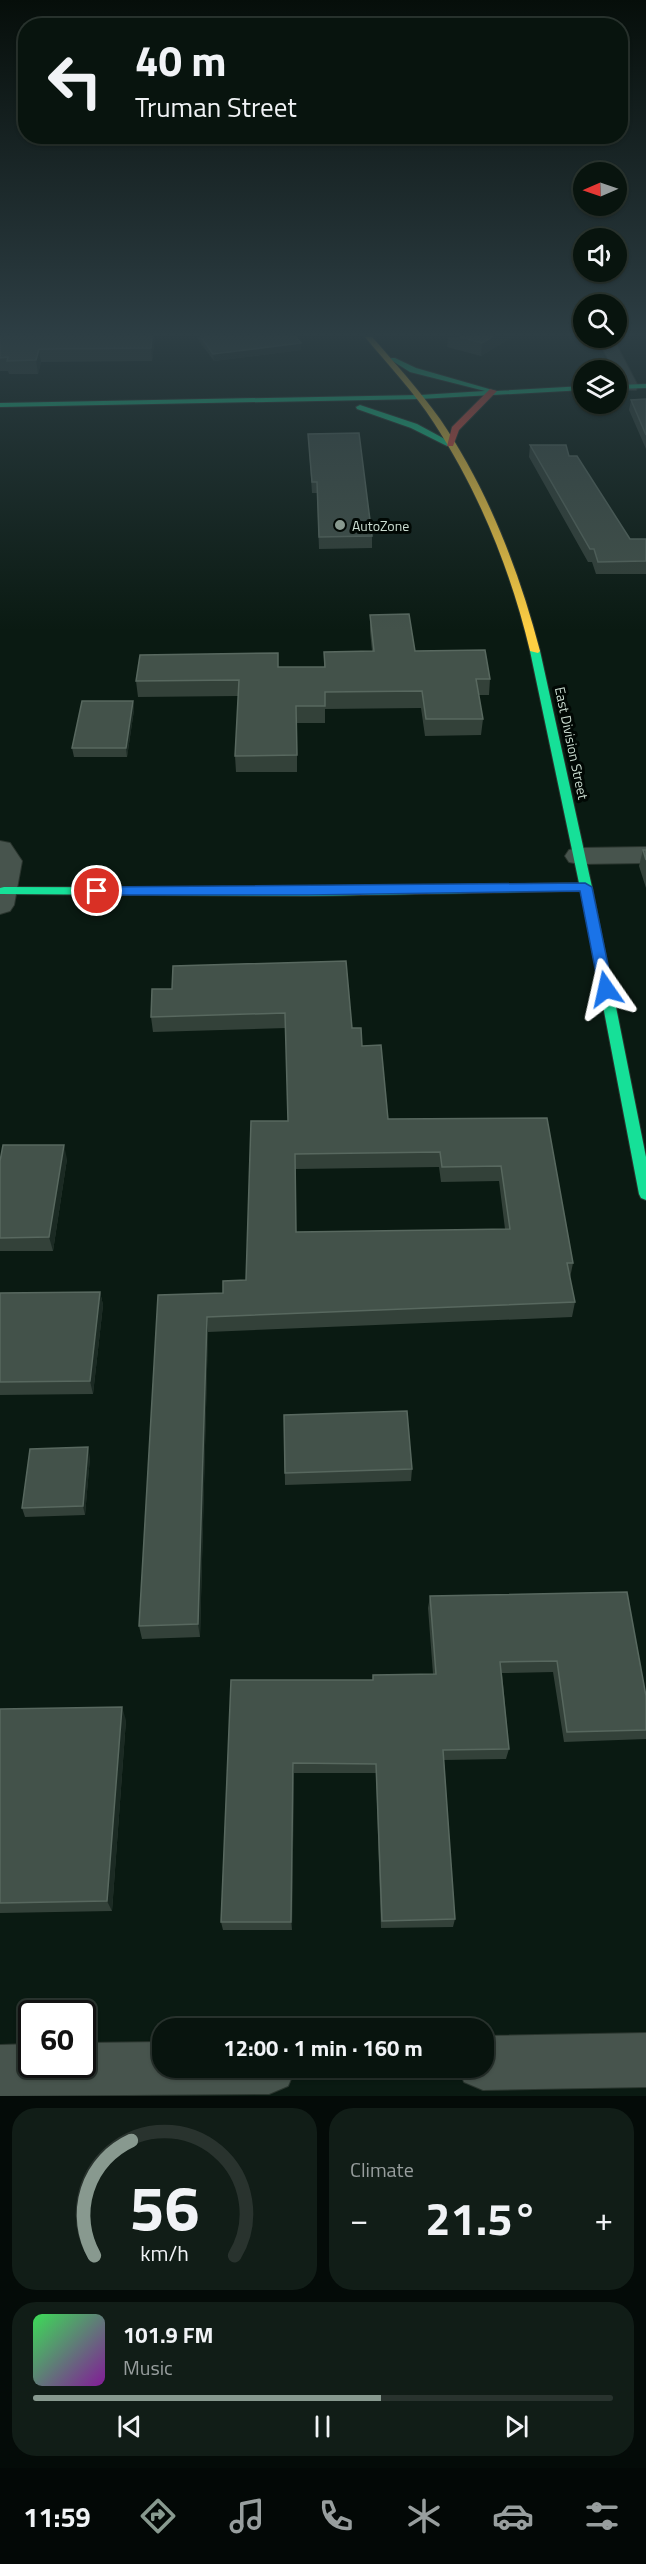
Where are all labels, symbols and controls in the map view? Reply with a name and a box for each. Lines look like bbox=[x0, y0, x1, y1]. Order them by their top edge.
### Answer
text: 40 m bbox=[135, 28, 227, 92]
icon: left bbox=[36, 42, 114, 120]
text: Truman Street bbox=[135, 86, 297, 127]
north arrow bbox=[573, 162, 627, 216]
map controls bbox=[573, 162, 627, 414]
button: sound bbox=[573, 228, 627, 282]
button: search bbox=[573, 294, 627, 348]
button: layers bbox=[573, 360, 627, 414]
place label: AutoZone bbox=[352, 515, 409, 536]
marker: AutoZone bbox=[333, 518, 347, 532]
street label: East Division Street bbox=[550, 685, 594, 801]
pin bbox=[71, 865, 122, 916]
icon: arrive bbox=[80, 874, 113, 907]
position arrow bbox=[574, 957, 638, 1021]
speed limit sign: 60 bbox=[18, 2000, 96, 2078]
text: 12:00 · 1 min · 160 m bbox=[223, 2031, 423, 2065]
text: Climate bbox=[350, 2154, 414, 2185]
text: 56 bbox=[130, 2159, 199, 2254]
text: 21.5° bbox=[425, 2184, 538, 2252]
text: − bbox=[350, 2194, 368, 2244]
text: + bbox=[595, 2194, 613, 2244]
text: km/h bbox=[140, 2237, 189, 2269]
text: 101.9 FM bbox=[123, 2318, 213, 2352]
text: Music bbox=[123, 2352, 173, 2383]
icon: previous bbox=[113, 2410, 146, 2443]
icon: pause bbox=[306, 2410, 339, 2443]
icon: next bbox=[500, 2410, 533, 2443]
icon: directions bbox=[137, 2495, 179, 2537]
icon: music bbox=[226, 2495, 268, 2537]
icon: phone bbox=[315, 2495, 357, 2537]
icon: climate bbox=[403, 2495, 445, 2537]
icon: car bbox=[492, 2495, 534, 2537]
icon: filters bbox=[581, 2495, 623, 2537]
text: 11:59 bbox=[23, 2496, 91, 2537]

